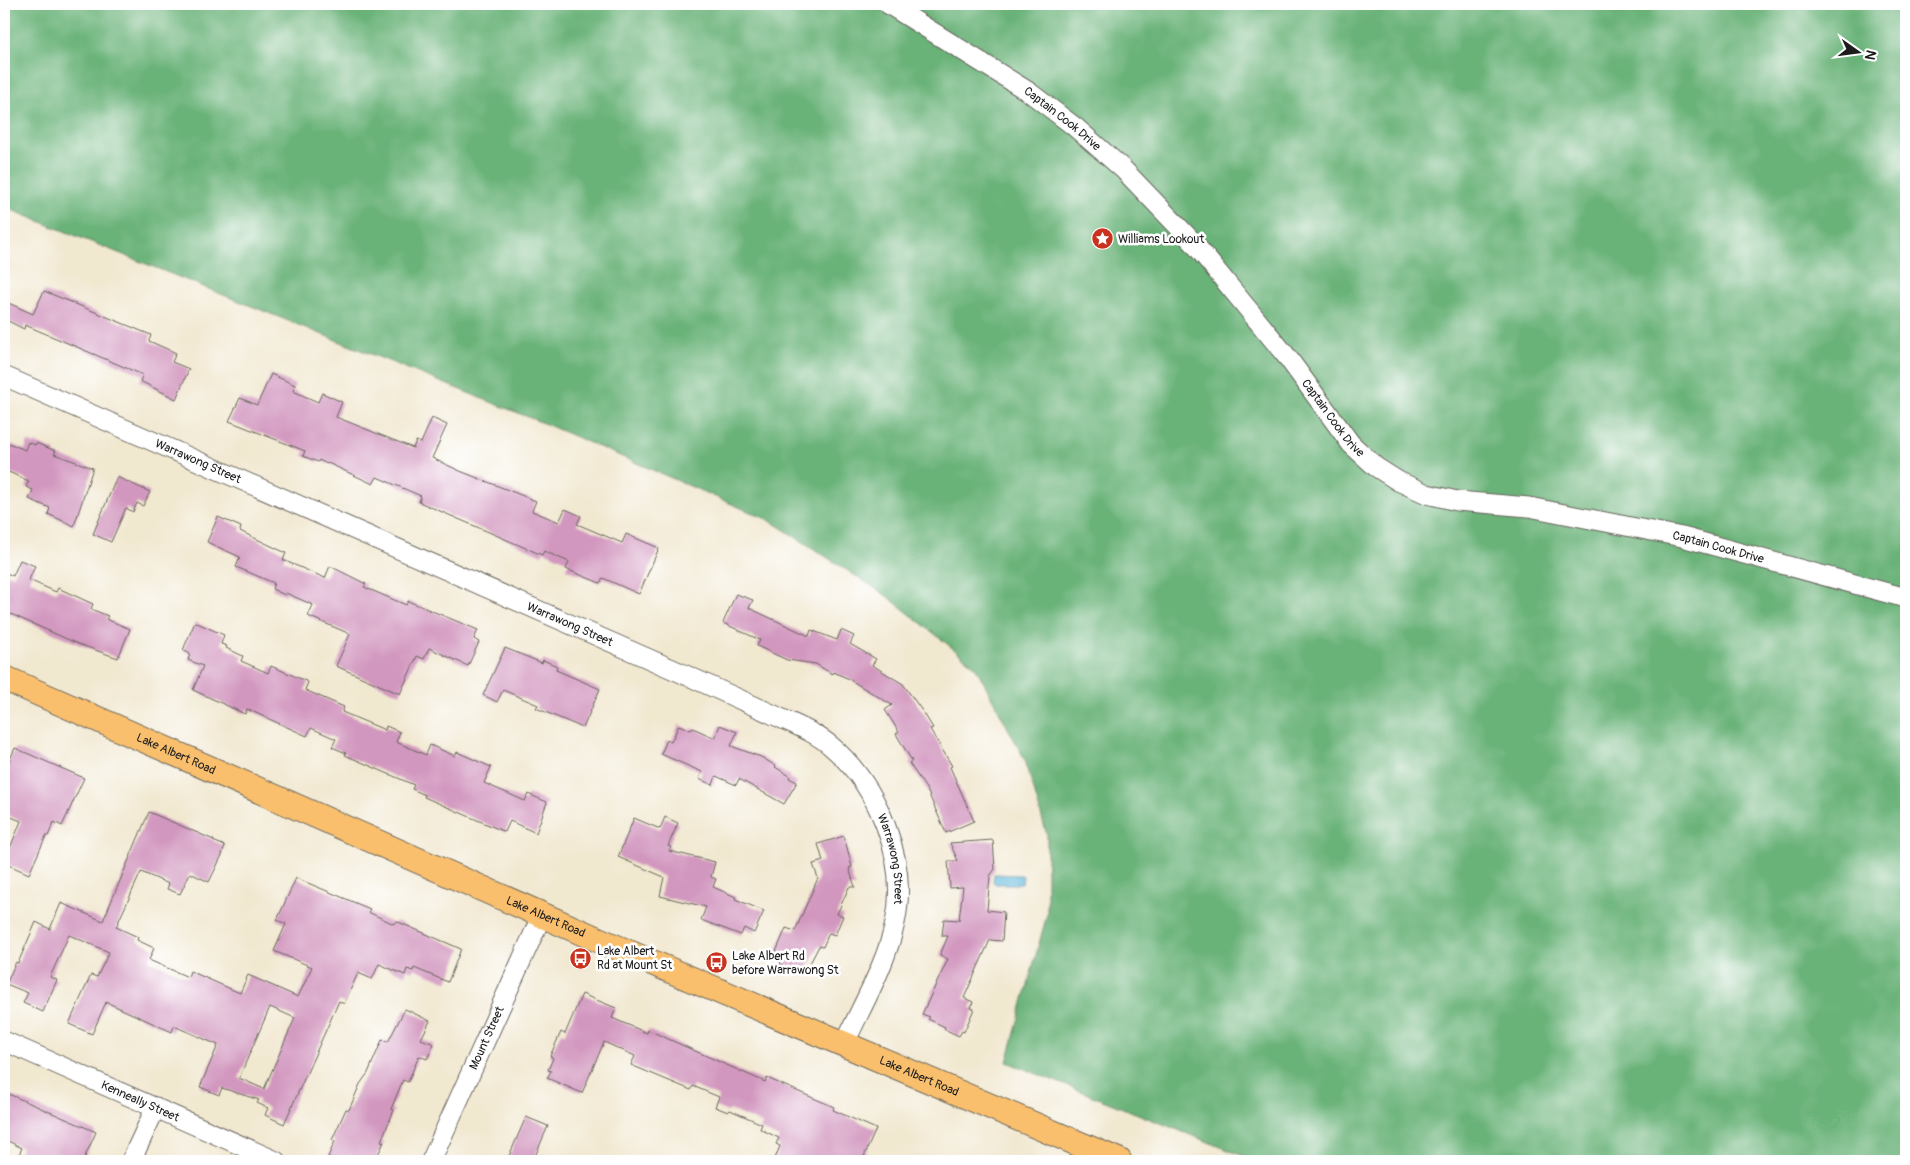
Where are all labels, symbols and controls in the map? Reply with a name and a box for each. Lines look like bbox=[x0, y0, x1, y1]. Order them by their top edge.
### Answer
north arrow bbox=[1832, 28, 1882, 78]
text: N bbox=[1861, 48, 1880, 62]
street label: Captain Cook Drive bbox=[1021, 84, 1104, 154]
place icon: Williams Lookout bbox=[1090, 227, 1114, 251]
place label: Williams Lookout bbox=[1118, 232, 1204, 247]
street label: Captain Cook Drive bbox=[1298, 377, 1367, 461]
street label: Warrawong Street bbox=[153, 436, 243, 487]
street label: Captain Cook Drive bbox=[1671, 528, 1766, 567]
street label: Warrawong Street bbox=[524, 599, 615, 650]
street label: Lake Albert Road bbox=[134, 730, 218, 778]
street label: Warrawong Street bbox=[874, 812, 905, 905]
street label: Lake Albert Road bbox=[504, 893, 588, 941]
place label: Lake Albert Rd at Mount St bbox=[597, 944, 672, 973]
bus stop icon: Lake Albert Rd at Mount St bbox=[569, 946, 593, 970]
place label: Lake Albert Rd before Warrawong St bbox=[732, 949, 839, 978]
bus stop icon: Lake Albert Rd before Warrawong St bbox=[704, 951, 728, 975]
street label: Mount Street bbox=[466, 1004, 508, 1072]
street label: Lake Albert Road bbox=[877, 1053, 961, 1100]
street label: Kenneally Street bbox=[99, 1078, 182, 1125]

